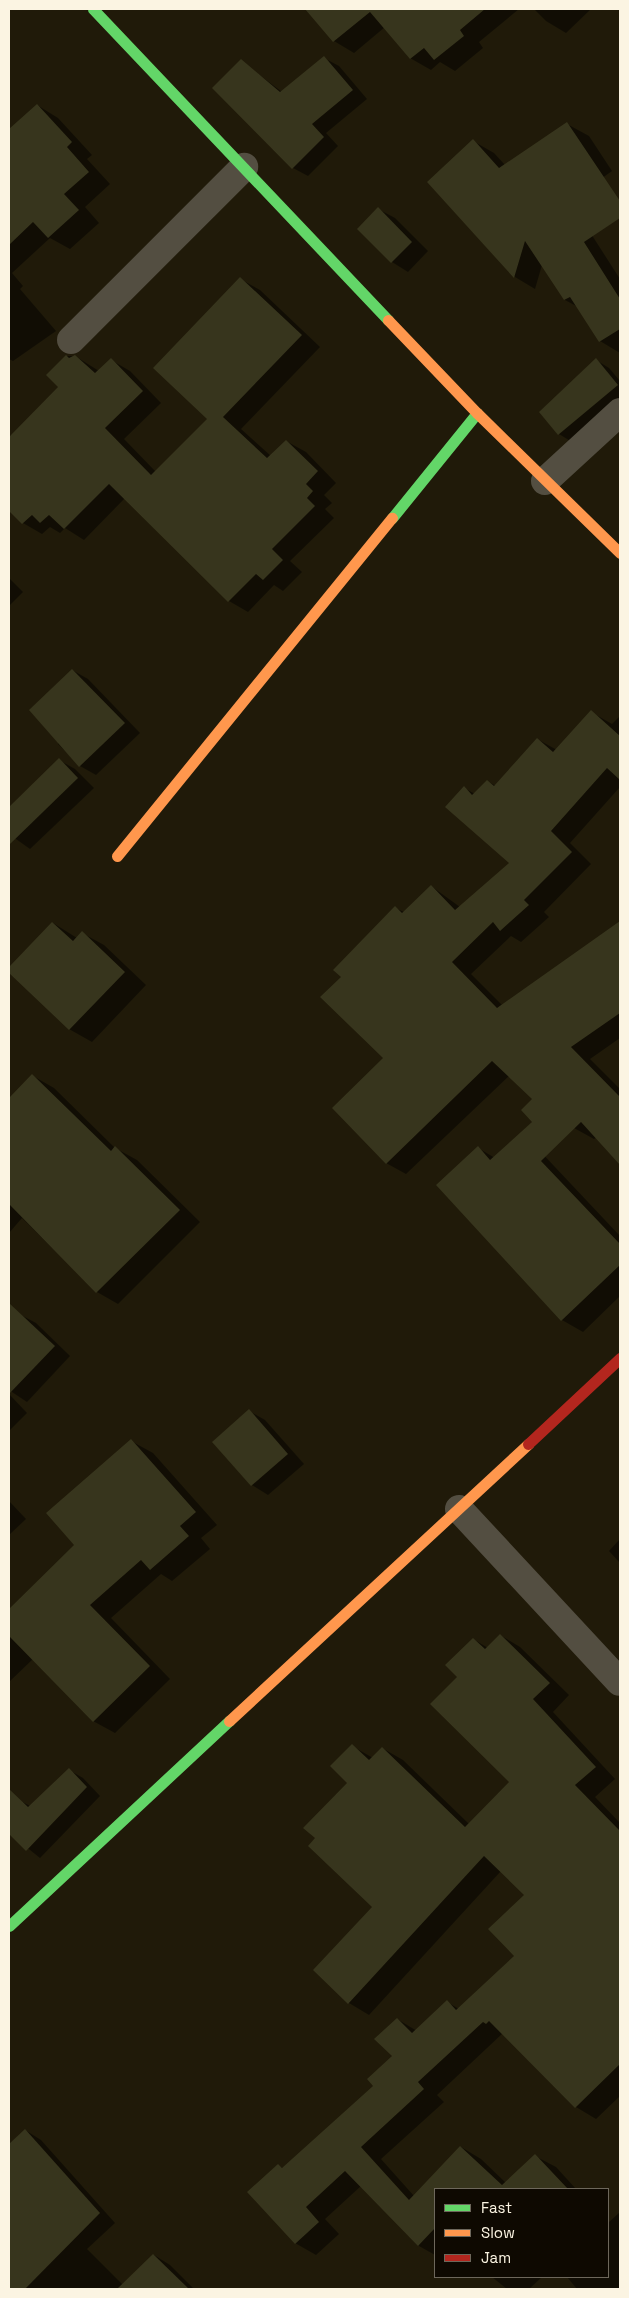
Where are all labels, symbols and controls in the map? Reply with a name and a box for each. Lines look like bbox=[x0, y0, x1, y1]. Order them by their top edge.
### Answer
legend bbox=[434, 2188, 609, 2278]
text: Fast bbox=[481, 2198, 512, 2217]
text: Slow bbox=[481, 2223, 515, 2242]
text: Jam bbox=[481, 2248, 511, 2267]

